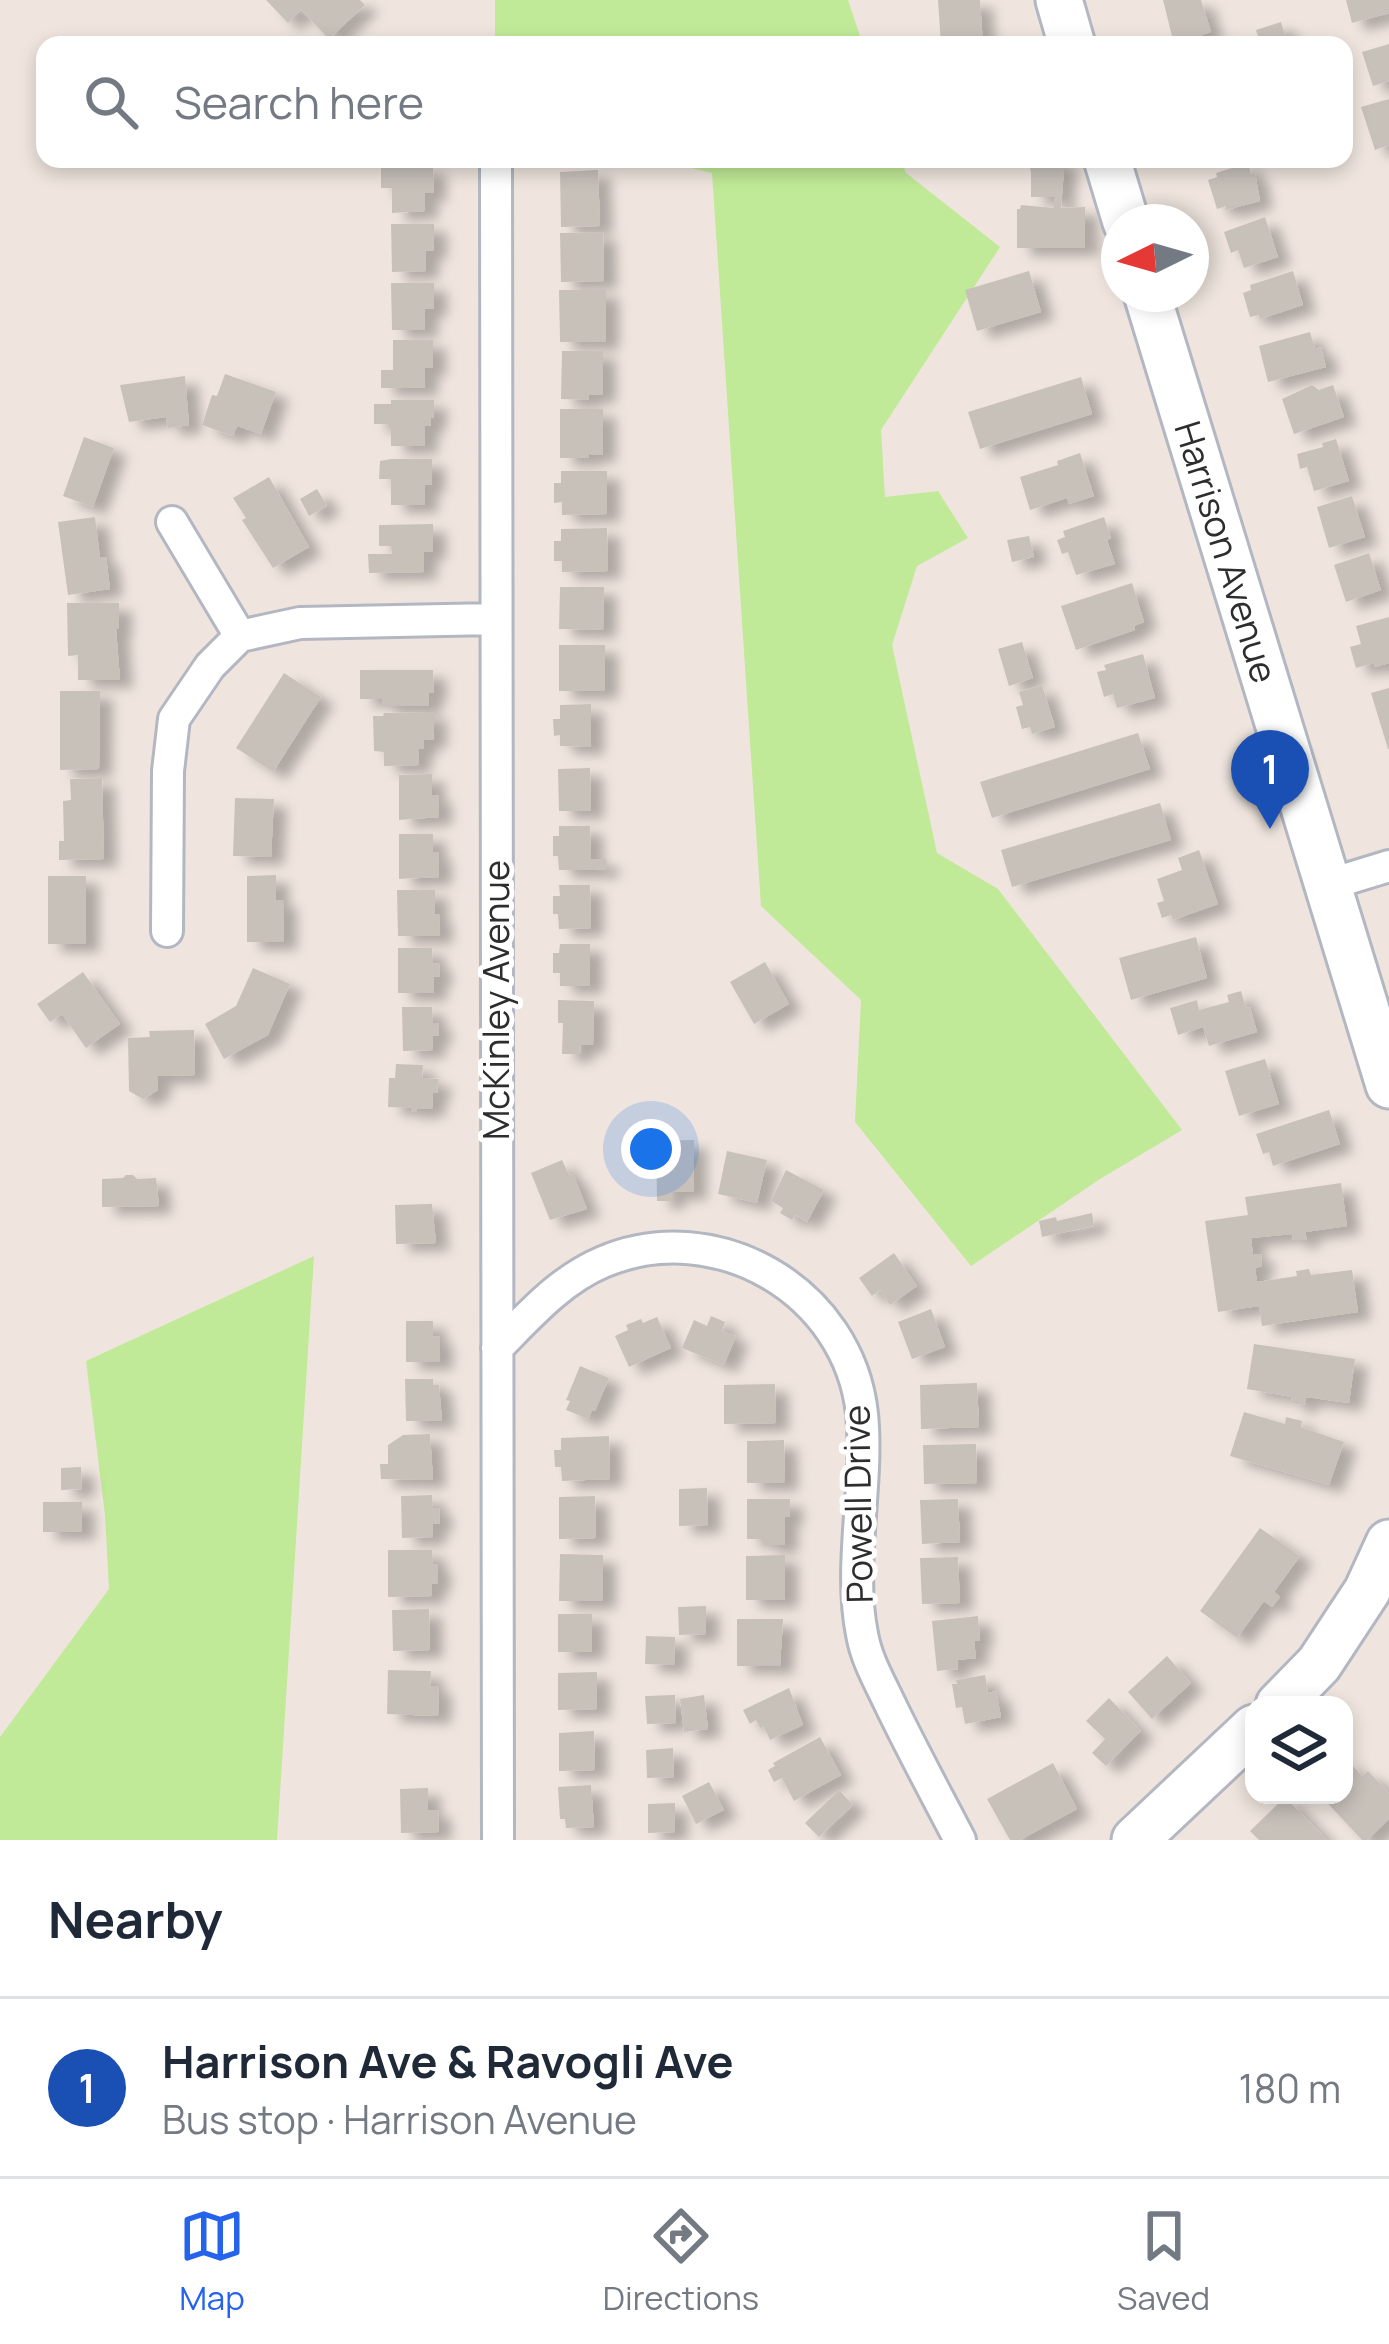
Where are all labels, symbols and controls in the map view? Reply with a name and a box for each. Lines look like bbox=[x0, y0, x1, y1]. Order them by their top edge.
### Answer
search box bbox=[36, 36, 1353, 168]
icon: search bbox=[78, 69, 144, 135]
text: Search here bbox=[174, 71, 424, 133]
north arrow bbox=[1101, 204, 1209, 312]
street label: Harrison Avenue bbox=[1163, 415, 1290, 689]
pin: 1 bbox=[1231, 730, 1309, 829]
street label: McKinley Avenue bbox=[471, 860, 520, 1140]
your location bbox=[621, 1119, 681, 1179]
street label: Powell Drive bbox=[831, 1404, 884, 1604]
map controls bbox=[1245, 1696, 1353, 1804]
button: layers bbox=[1245, 1696, 1353, 1804]
text: Nearby bbox=[48, 1884, 223, 1953]
text: Harrison Ave & Ravogli Ave bbox=[162, 2030, 734, 2092]
text: 1 bbox=[78, 2061, 96, 2115]
text: 180 m bbox=[1238, 2061, 1341, 2115]
text: Bus stop · Harrison Avenue bbox=[162, 2092, 637, 2146]
tab: Map bbox=[179, 2203, 245, 2320]
tab: Directions bbox=[603, 2203, 759, 2320]
tab: Saved bbox=[1117, 2203, 1210, 2320]

